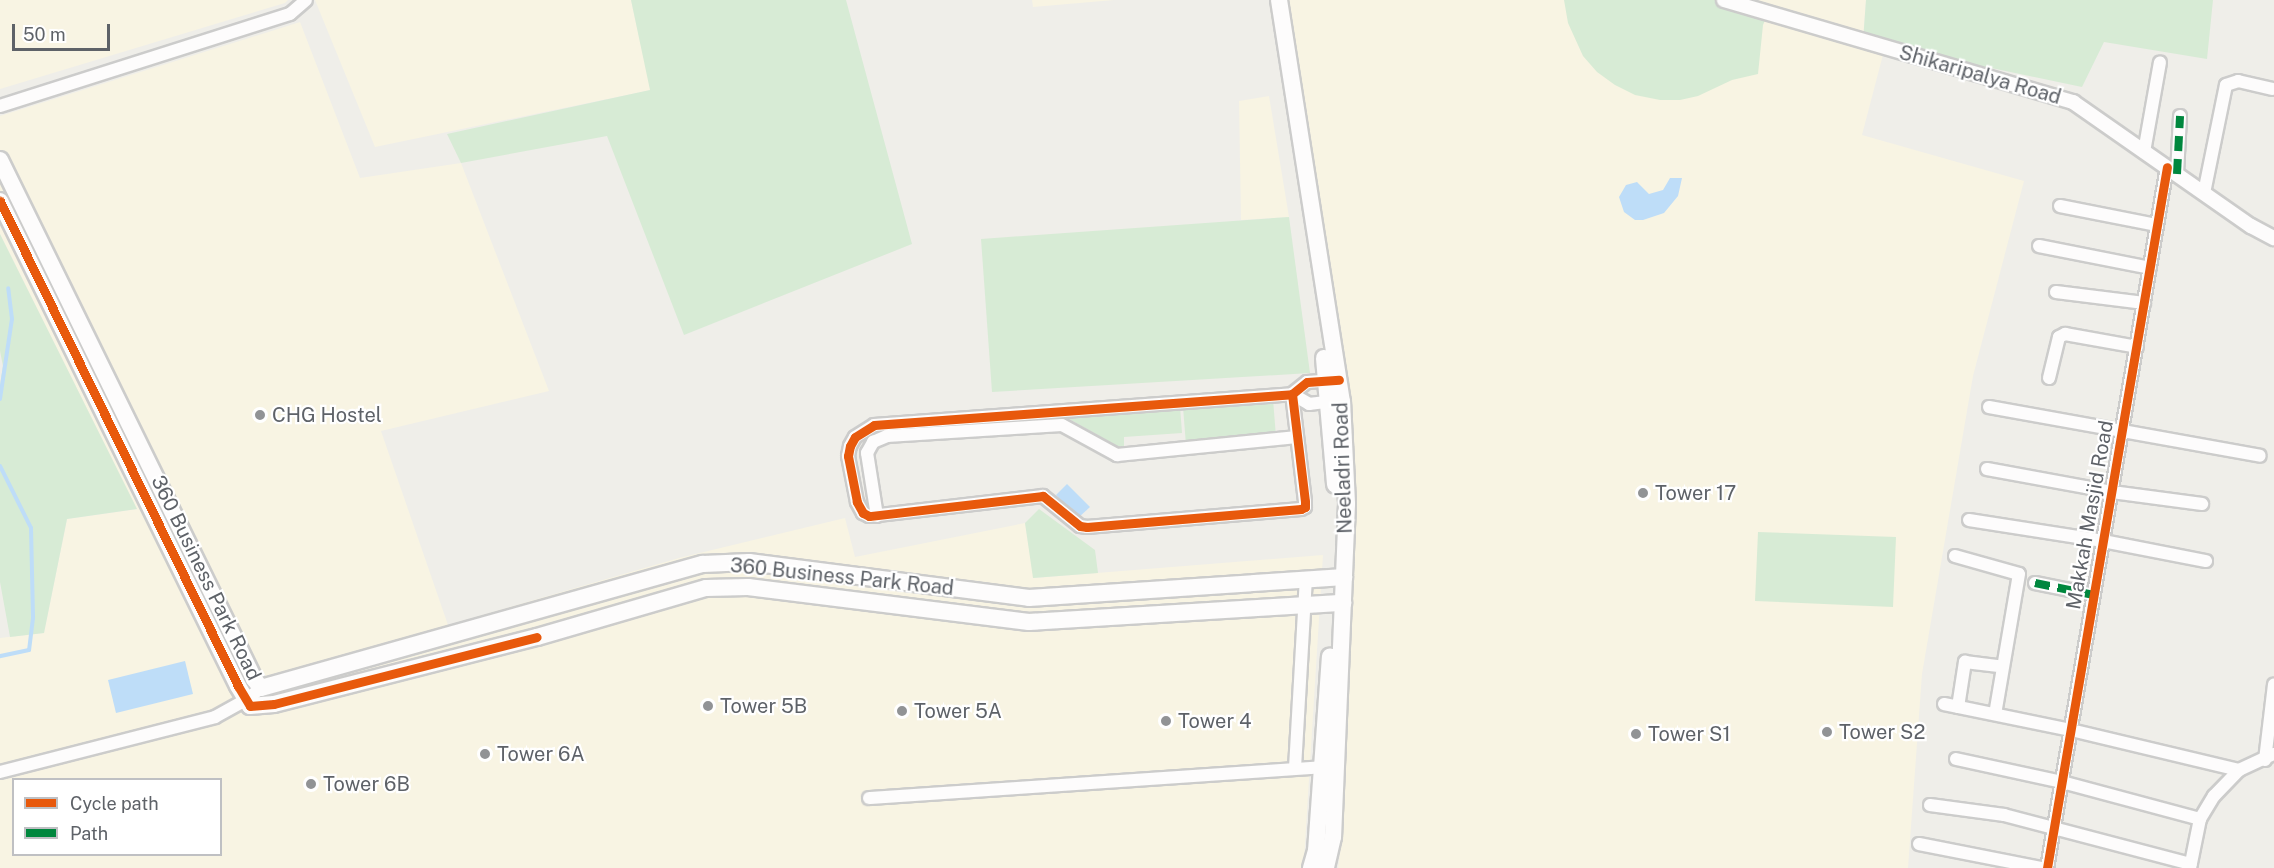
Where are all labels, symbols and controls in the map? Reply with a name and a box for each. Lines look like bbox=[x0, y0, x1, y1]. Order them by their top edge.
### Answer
scale bar bbox=[15, 12, 112, 50]
text: 50 m bbox=[23, 24, 66, 45]
street label: Shikaripalya Road bbox=[1896, 40, 2064, 110]
street label: Neeladri Road bbox=[1329, 402, 1357, 534]
place label: CHG Hostel bbox=[272, 403, 382, 427]
marker: CHG Hostel bbox=[253, 408, 267, 422]
street label: Makkah Masjid Road bbox=[2062, 419, 2118, 611]
street label: 360 Business Park Road bbox=[146, 472, 266, 684]
place label: Tower 17 bbox=[1655, 481, 1736, 505]
marker: Tower 17 bbox=[1636, 486, 1650, 500]
street label: 360 Business Park Road bbox=[729, 553, 955, 601]
place label: Tower 5B bbox=[720, 694, 807, 718]
marker: Tower 5B bbox=[701, 699, 715, 713]
place label: Tower 5A bbox=[914, 699, 1002, 723]
marker: Tower 5A bbox=[895, 704, 909, 718]
place label: Tower 4 bbox=[1178, 709, 1252, 733]
marker: Tower 4 bbox=[1159, 714, 1173, 728]
place label: Tower S2 bbox=[1839, 720, 1925, 744]
place label: Tower S1 bbox=[1648, 722, 1731, 746]
marker: Tower S2 bbox=[1820, 725, 1834, 739]
marker: Tower S1 bbox=[1629, 727, 1643, 741]
place label: Tower 6A bbox=[497, 742, 585, 766]
marker: Tower 6A bbox=[478, 747, 492, 761]
place label: Tower 6B bbox=[323, 772, 410, 796]
marker: Tower 6B bbox=[304, 777, 318, 791]
legend bbox=[12, 778, 222, 856]
text: Cycle path bbox=[70, 793, 159, 814]
text: Path bbox=[70, 823, 108, 844]

